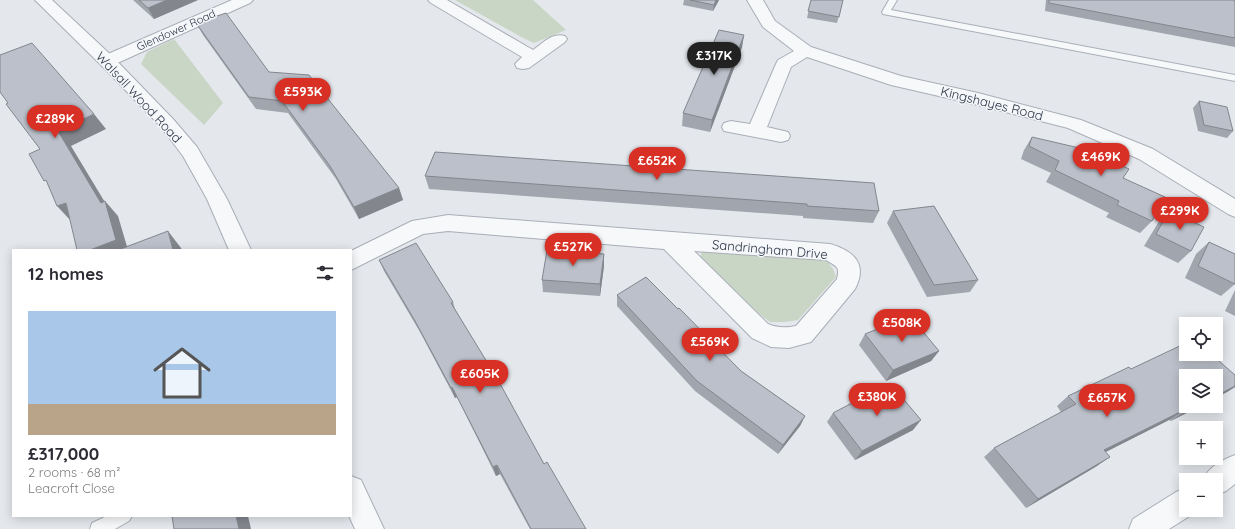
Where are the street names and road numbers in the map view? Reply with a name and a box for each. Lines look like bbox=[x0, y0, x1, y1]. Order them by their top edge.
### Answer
street label: Glendower Road bbox=[134, 6, 218, 54]
street label: Walsall Wood Road bbox=[93, 48, 185, 146]
street label: Kingshayes Road bbox=[939, 83, 1045, 123]
street label: Sandringham Drive bbox=[712, 236, 828, 262]

